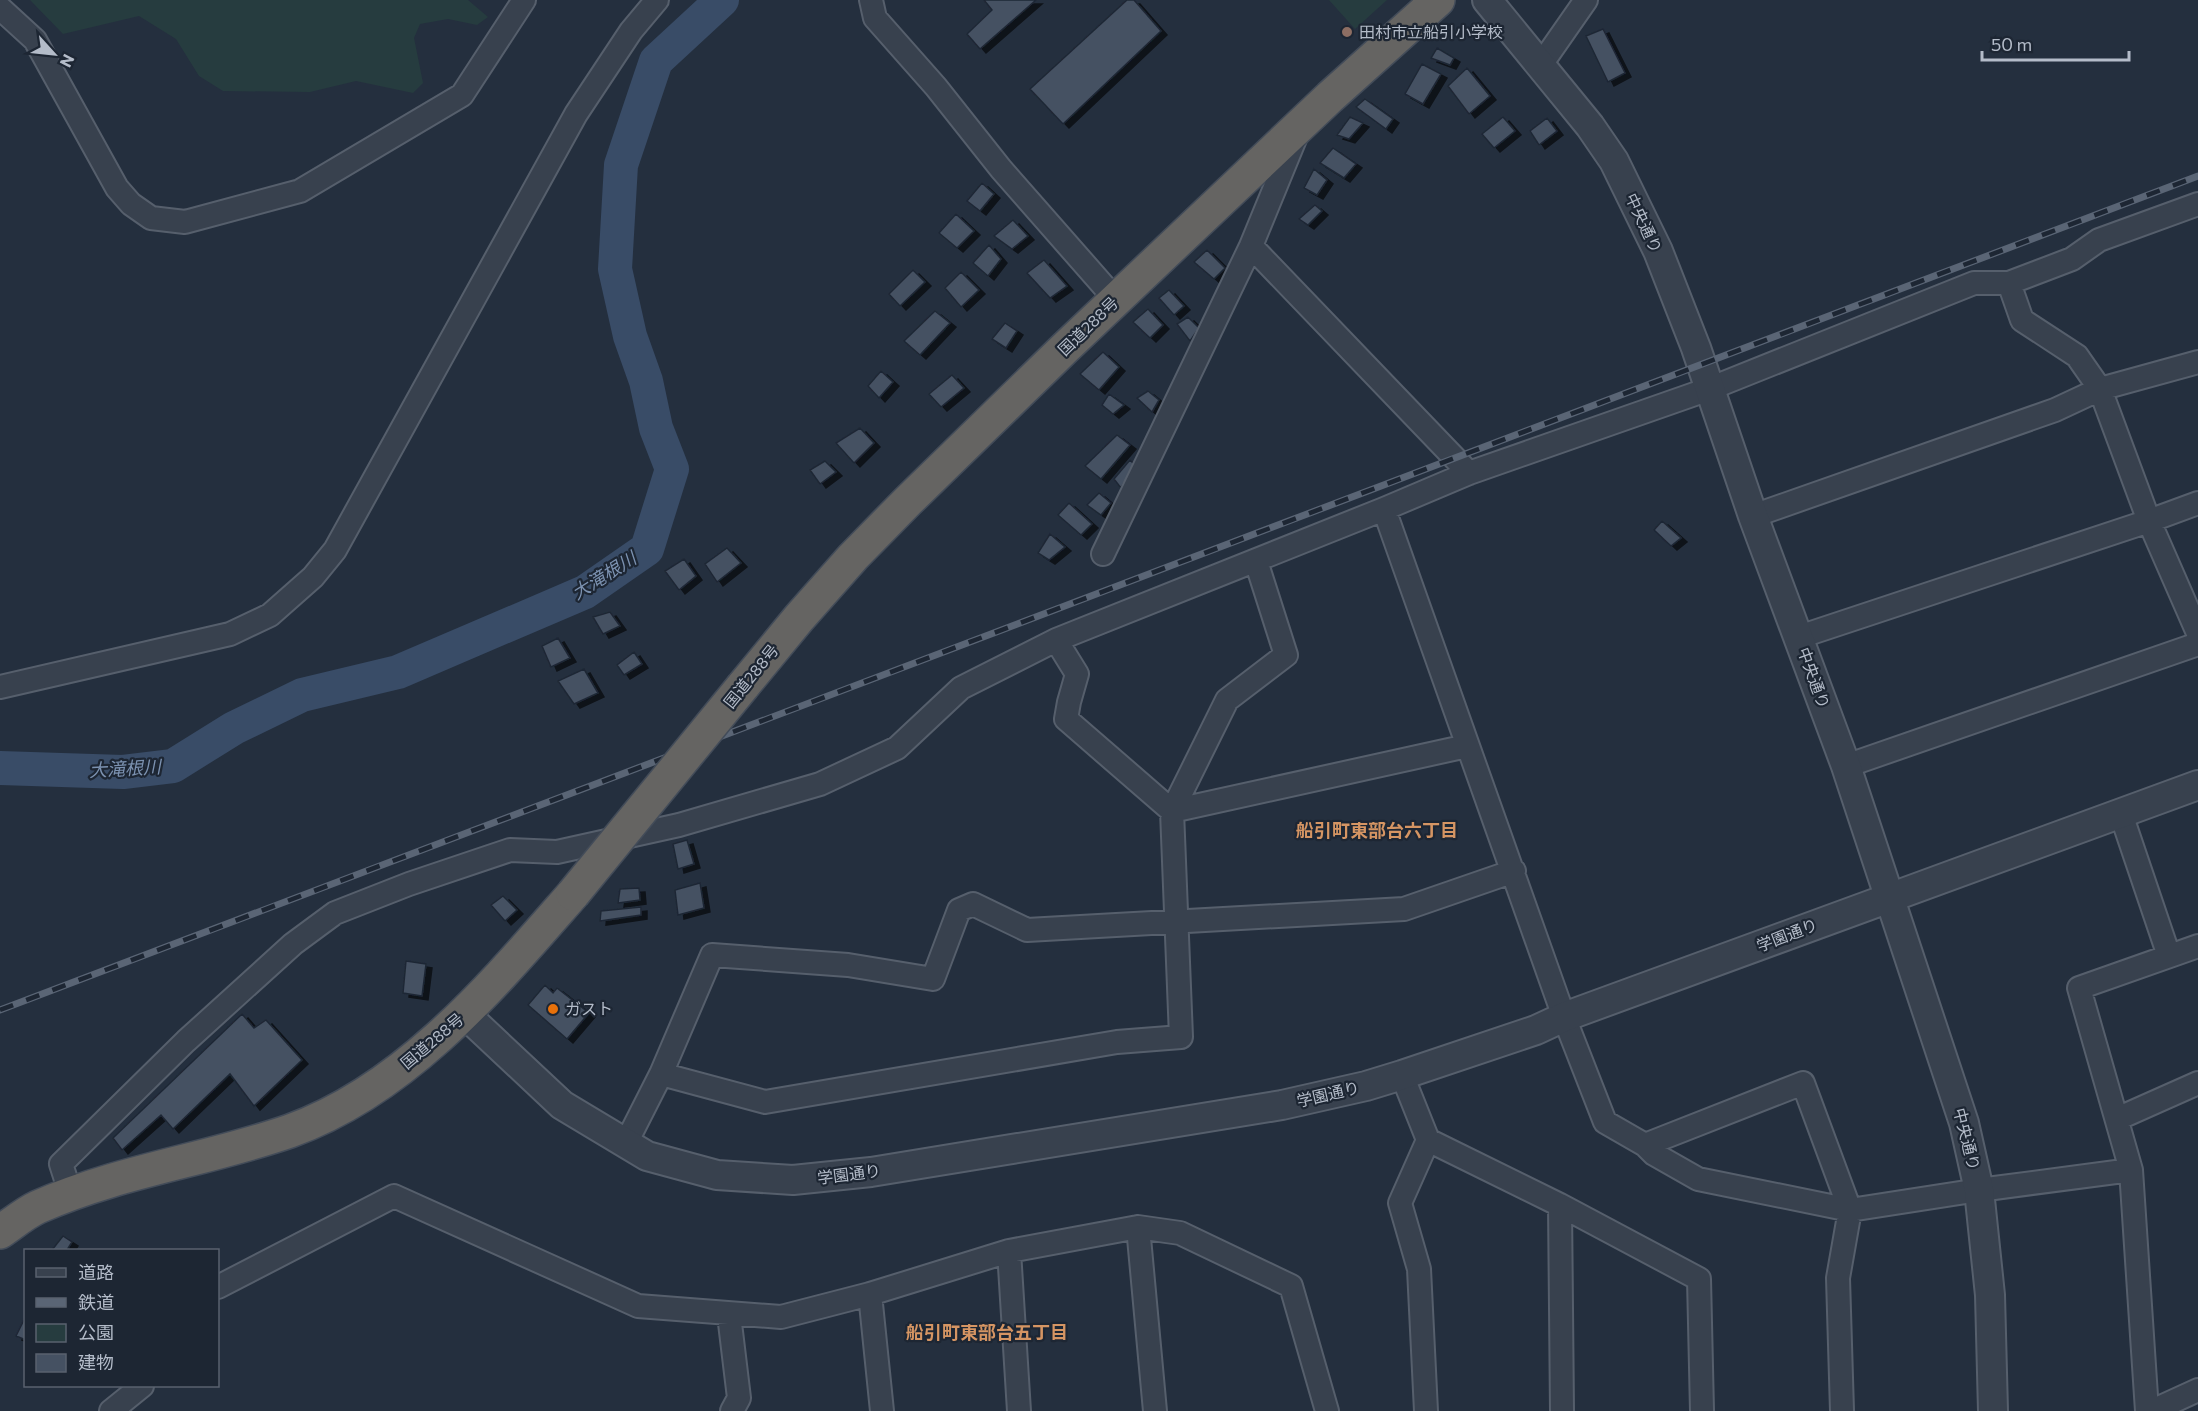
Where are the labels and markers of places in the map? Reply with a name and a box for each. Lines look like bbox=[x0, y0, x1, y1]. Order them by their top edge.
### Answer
place label: 田村市立船引小学校 bbox=[1359, 22, 1503, 41]
marker: 田村市立船引小学校 bbox=[1340, 25, 1354, 39]
place label: ガスト bbox=[565, 999, 613, 1018]
marker: ガスト bbox=[546, 1002, 560, 1016]

